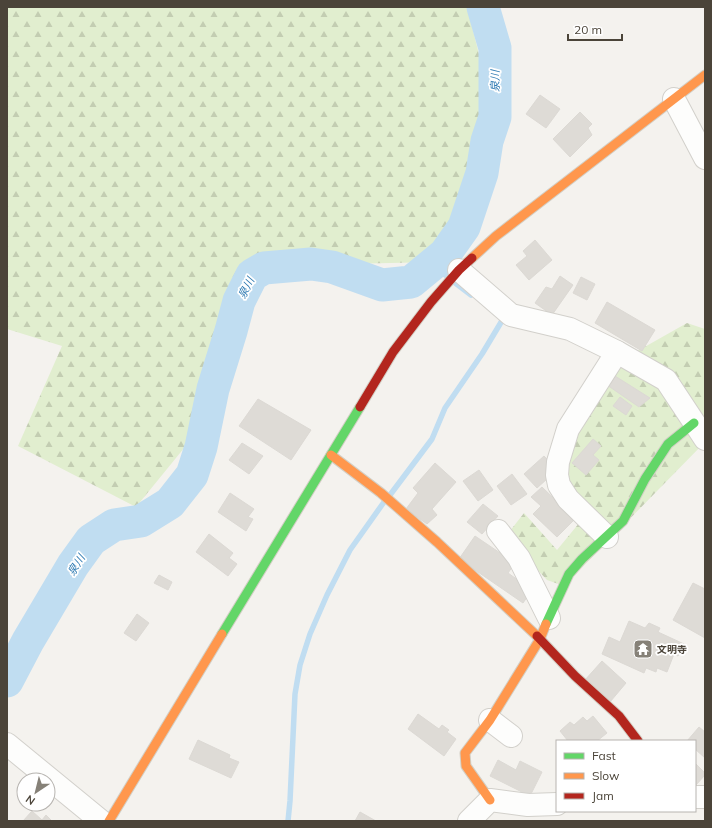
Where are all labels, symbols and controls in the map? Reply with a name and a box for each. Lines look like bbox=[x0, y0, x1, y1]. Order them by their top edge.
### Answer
scale bar bbox=[568, 16, 622, 42]
text: 20 m bbox=[574, 22, 602, 37]
water label: 泉川 bbox=[488, 69, 502, 92]
water label: 泉川 bbox=[235, 274, 258, 301]
water label: 泉川 bbox=[64, 551, 88, 578]
temple icon: 文明寺 bbox=[632, 638, 654, 660]
place label: 文明寺 bbox=[657, 643, 687, 656]
legend bbox=[556, 740, 696, 812]
text: Fast bbox=[592, 748, 616, 763]
text: Slow bbox=[592, 768, 620, 783]
north arrow bbox=[16, 772, 56, 812]
text: Jam bbox=[592, 788, 614, 803]
text: N bbox=[23, 792, 38, 808]

